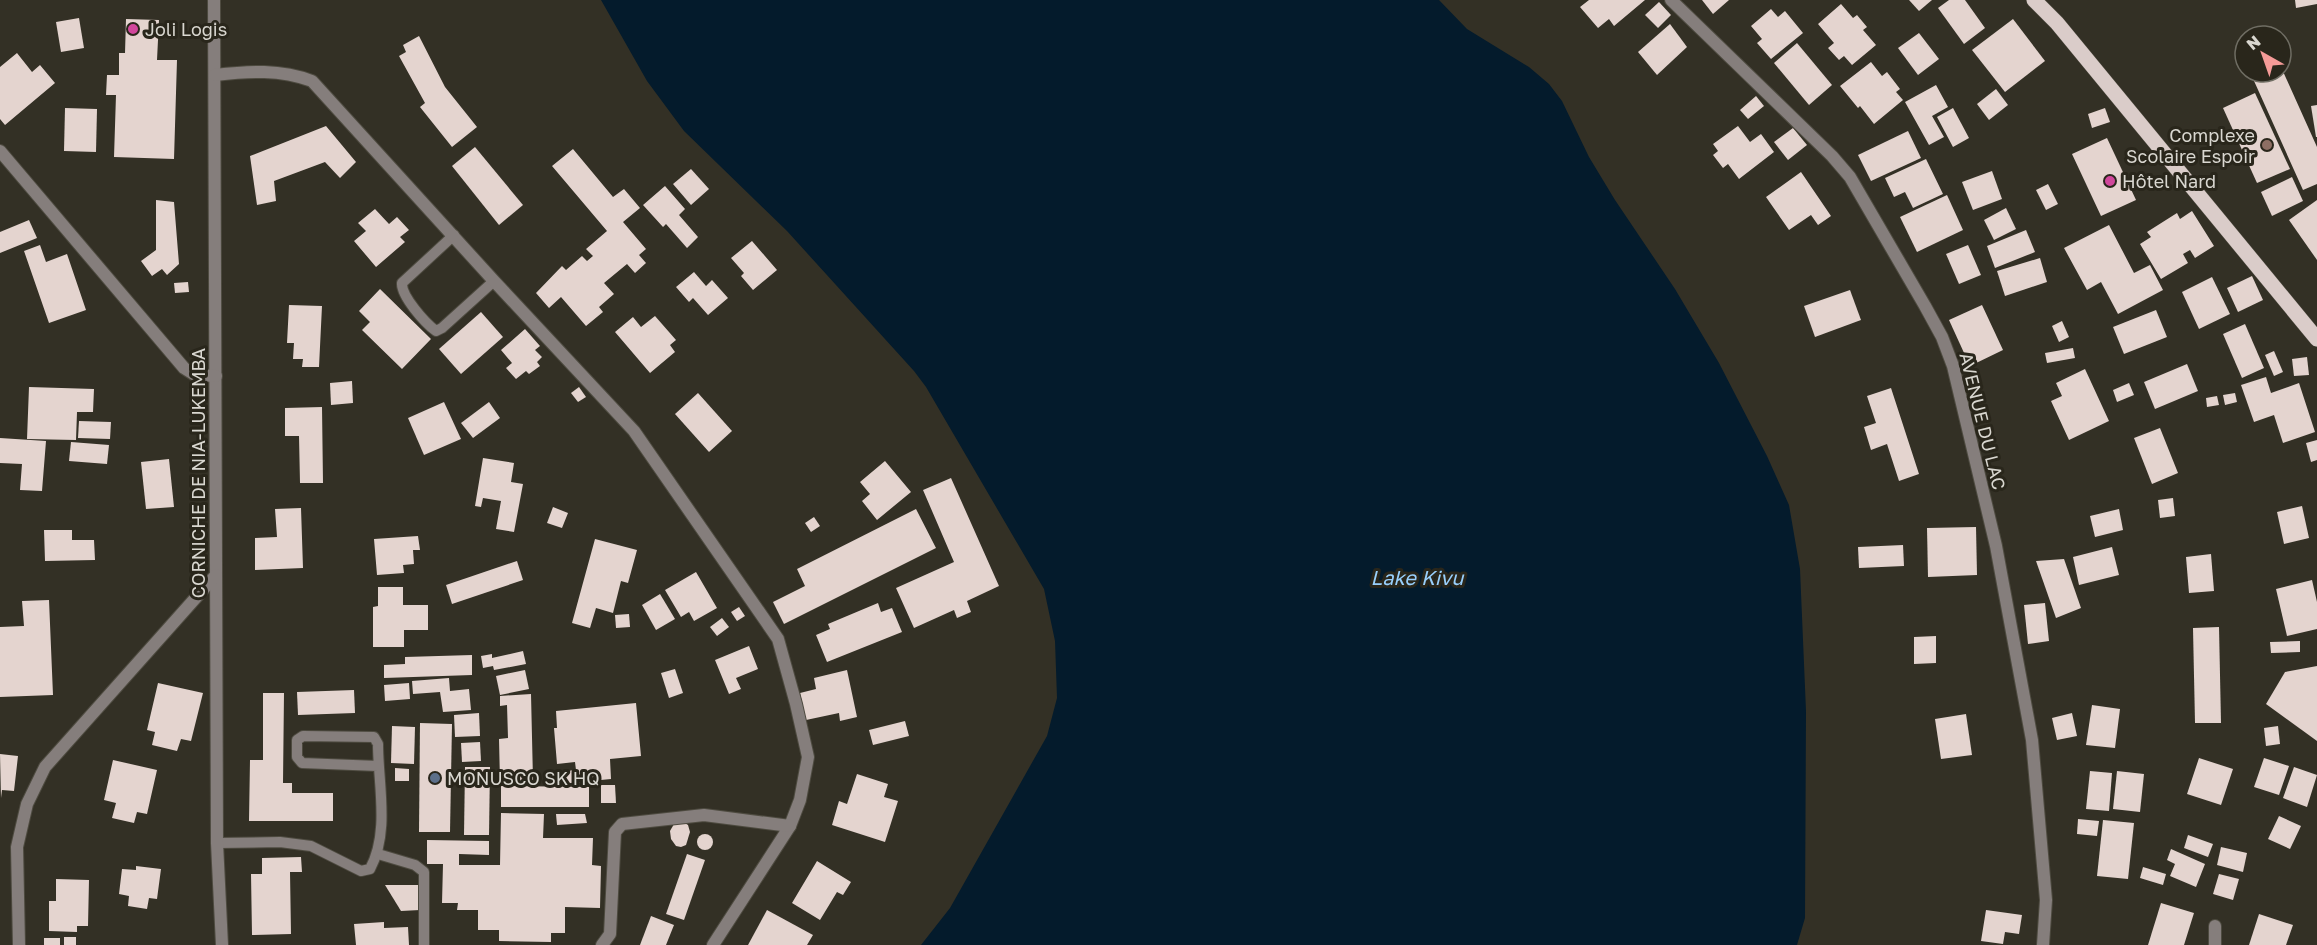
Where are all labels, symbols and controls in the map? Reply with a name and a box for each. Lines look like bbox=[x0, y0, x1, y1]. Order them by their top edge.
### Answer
place label: Joli Logis bbox=[145, 18, 227, 40]
marker: Joli Logis bbox=[126, 22, 140, 36]
north arrow bbox=[2233, 24, 2293, 84]
text: N bbox=[2242, 31, 2264, 54]
place label: Complexe Scolaire Espoir bbox=[2126, 124, 2255, 167]
marker: Complexe Scolaire Espoir bbox=[2260, 138, 2274, 152]
place label: Hôtel Nard bbox=[2122, 170, 2216, 192]
marker: Hôtel Nard bbox=[2103, 174, 2117, 188]
street label: CORNICHE DE NIA-LUKEMBA bbox=[187, 348, 209, 598]
street label: AVENUE DU LAC bbox=[1955, 350, 2011, 492]
water label: Lake Kivu bbox=[1371, 565, 1465, 589]
place label: MONUSCO SK HQ bbox=[447, 767, 600, 789]
marker: MONUSCO SK HQ bbox=[428, 771, 442, 785]

